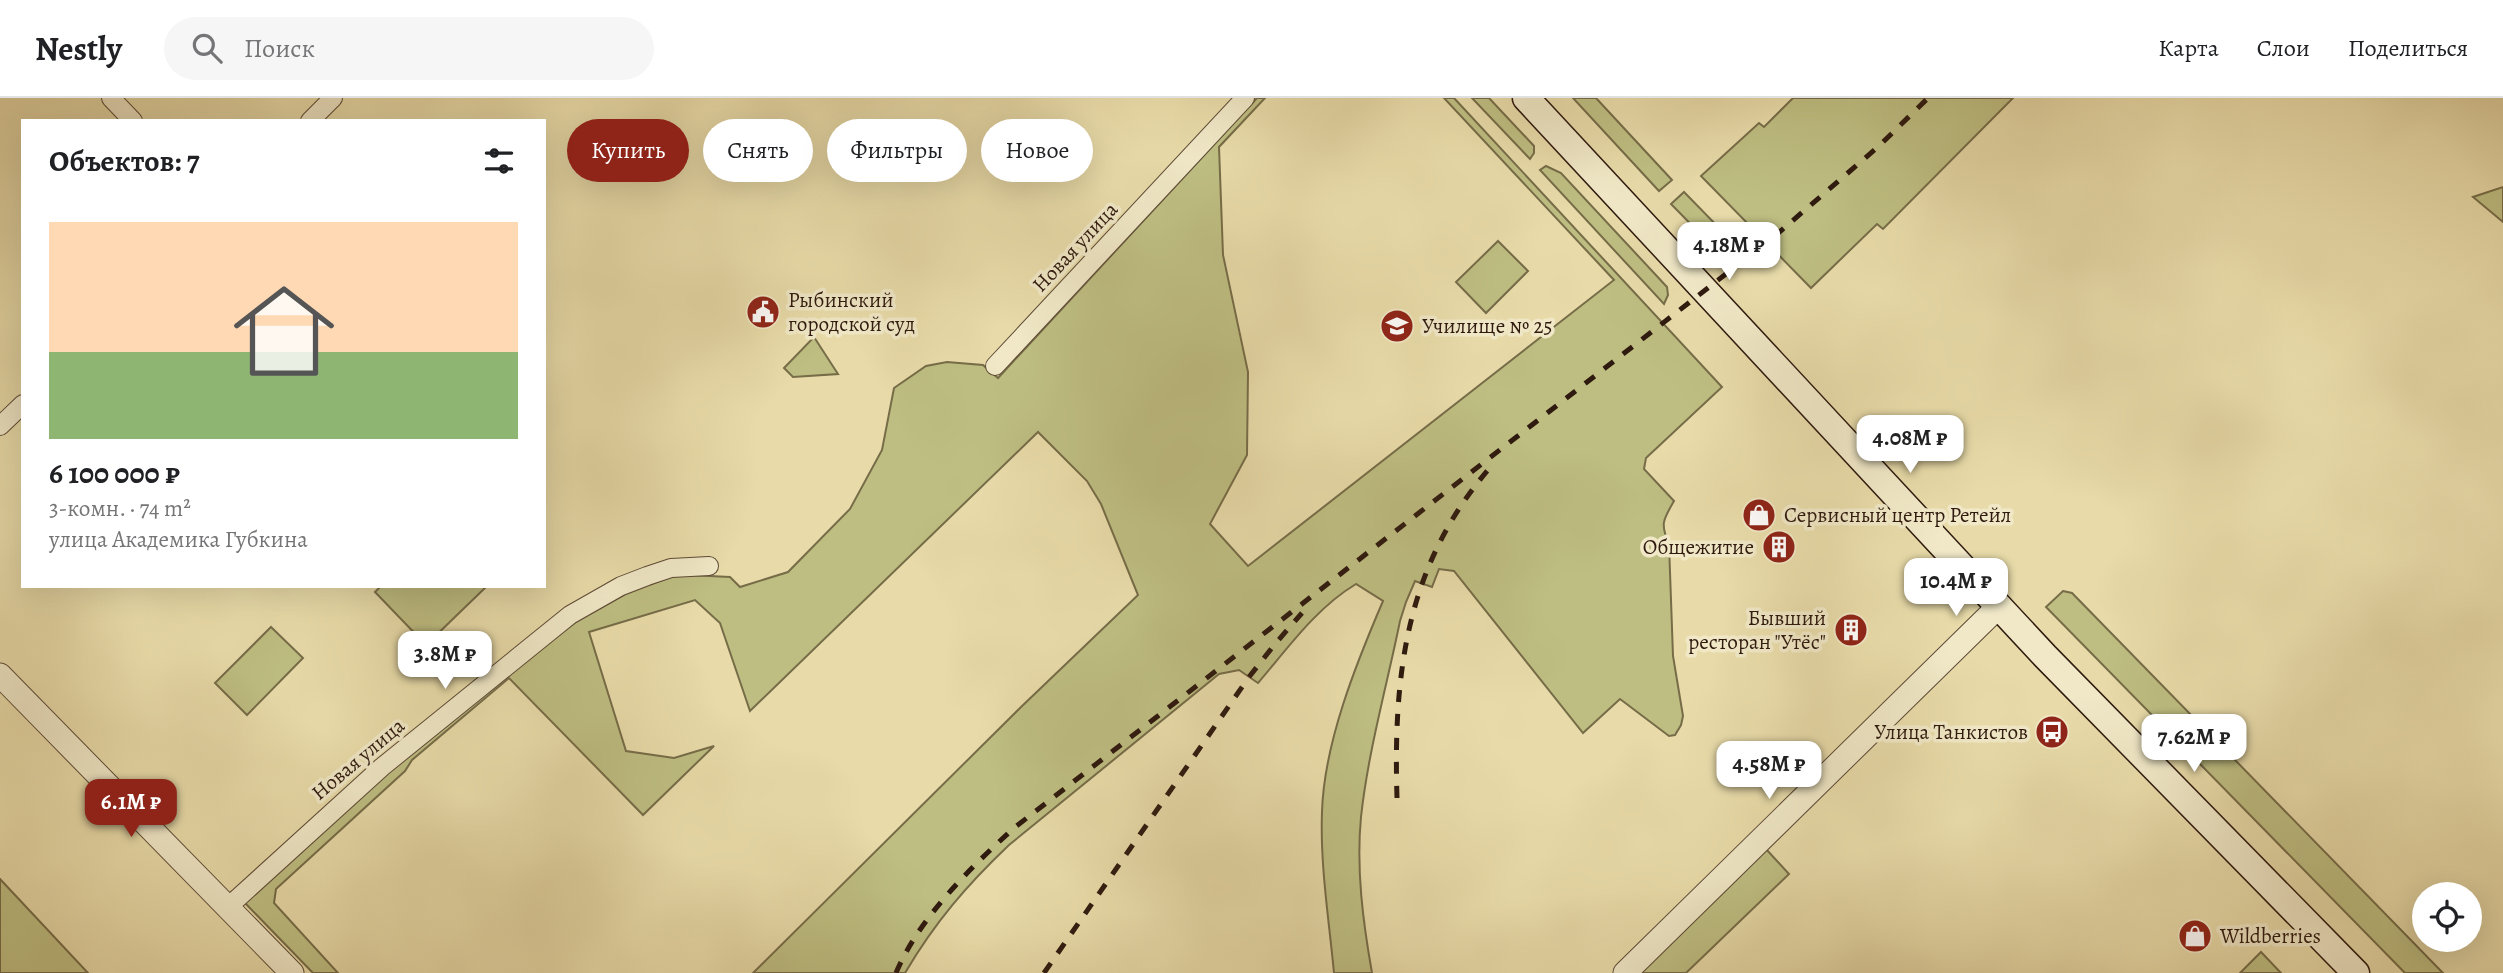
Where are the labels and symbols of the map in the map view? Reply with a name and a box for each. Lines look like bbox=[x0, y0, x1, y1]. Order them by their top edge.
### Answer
street label: Новая улица bbox=[1026, 196, 1124, 298]
pin: 4.18M ₽ bbox=[1664, 222, 1794, 282]
place label: Рыбинский городской суд bbox=[788, 286, 915, 338]
public building icon: Рыбинский городской суд bbox=[744, 293, 782, 331]
school or university icon: Училище № 25 bbox=[1378, 307, 1416, 345]
place label: Училище № 25 bbox=[1422, 312, 1553, 340]
pin: 4.08M ₽ bbox=[1845, 416, 1975, 475]
shop icon: Сервисный центр Ретейл bbox=[1740, 496, 1778, 534]
place label: Сервисный центр Ретейл bbox=[1784, 501, 2011, 529]
building icon: Общежитие bbox=[1760, 528, 1798, 566]
place label: Общежитие bbox=[1643, 533, 1754, 561]
pin: 10.4M ₽ bbox=[1891, 559, 2021, 618]
place label: Бывший ресторан "Утёс" bbox=[1688, 604, 1826, 656]
building icon: Бывший ресторан "Утёс" bbox=[1832, 611, 1870, 649]
pin: 3.8M ₽ bbox=[388, 632, 502, 691]
street label: Новая улица bbox=[305, 712, 411, 806]
bus stop icon: Улица Танкистов bbox=[2033, 713, 2071, 751]
pin: 7.62M ₽ bbox=[2129, 714, 2259, 774]
place label: Улица Танкистов bbox=[1874, 718, 2028, 746]
pin: 4.58M ₽ bbox=[1704, 742, 1834, 801]
pin: 6.1M ₽ bbox=[74, 780, 188, 839]
shop icon: Wildberries bbox=[2176, 917, 2214, 955]
place label: Wildberries bbox=[2219, 922, 2321, 950]

